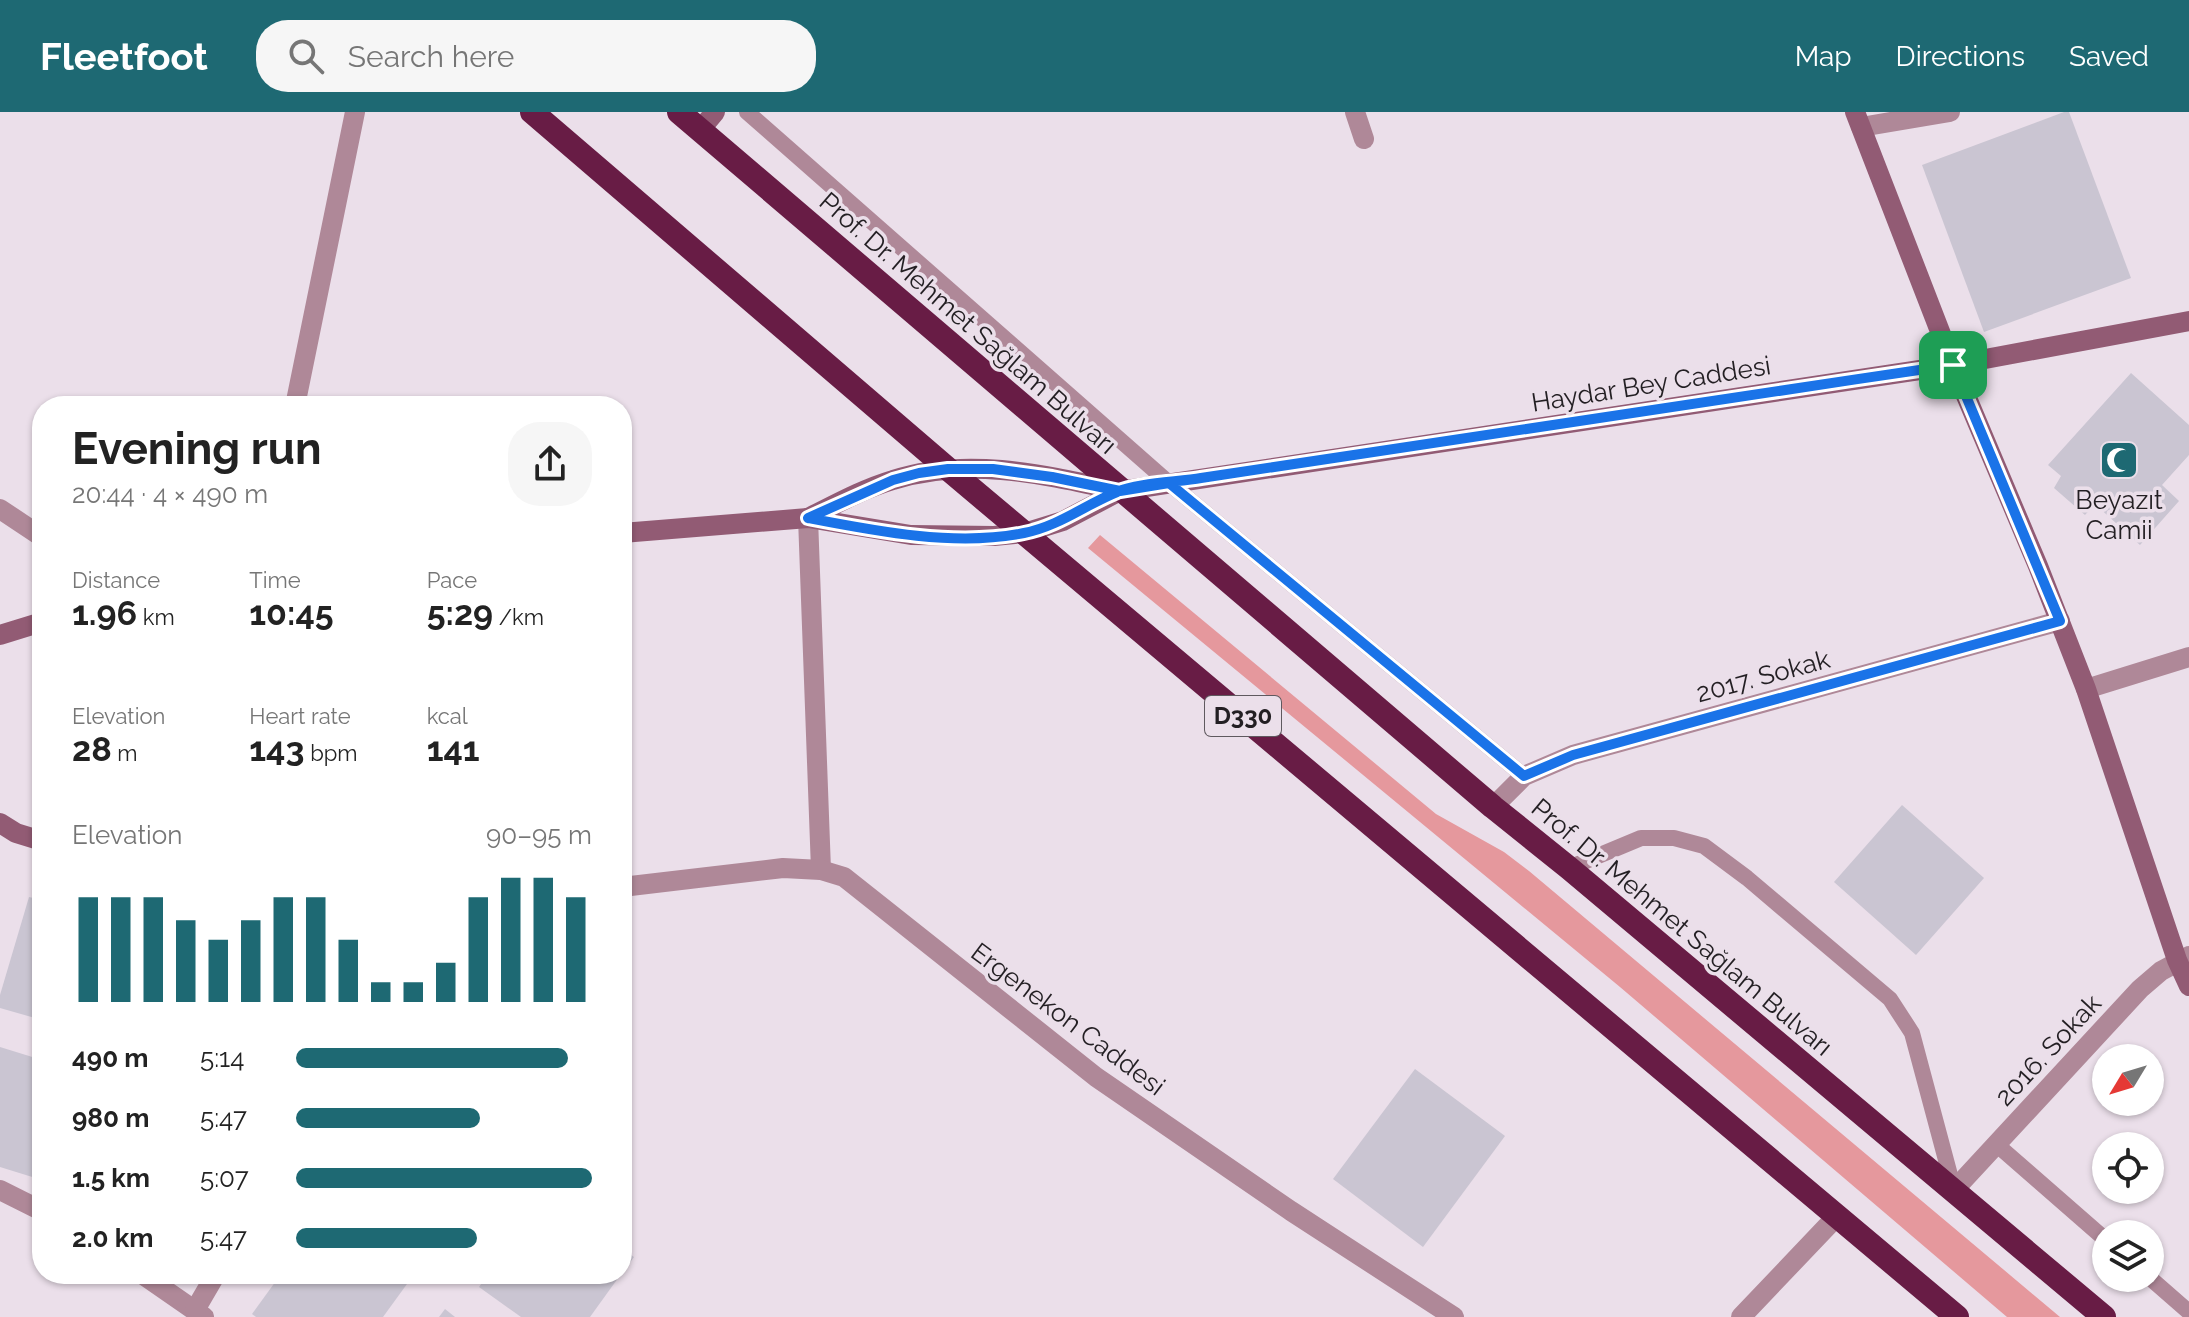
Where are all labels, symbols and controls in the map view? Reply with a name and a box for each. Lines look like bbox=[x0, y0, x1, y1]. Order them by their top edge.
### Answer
search box bbox=[256, 20, 816, 92]
text: Fleetfoot bbox=[40, 34, 208, 79]
icon: search bbox=[284, 34, 328, 78]
text: Search here bbox=[348, 39, 514, 74]
text: Map bbox=[1795, 40, 1852, 73]
text: Directions bbox=[1896, 40, 2025, 73]
text: Saved bbox=[2069, 40, 2149, 73]
street label: Prof. Dr. Mehmet Sağlam Bulvarı bbox=[814, 186, 1122, 460]
pin bbox=[1919, 331, 1987, 399]
icon: arrive bbox=[1931, 343, 1975, 387]
street label: Haydar Bey Caddesi bbox=[1529, 350, 1773, 418]
button: share bbox=[508, 422, 592, 506]
text: Evening run bbox=[72, 423, 321, 474]
mosque icon: Beyazıt Camii bbox=[2098, 439, 2140, 481]
text: 20:44 · 4 × 490 m bbox=[72, 479, 268, 509]
place label: Beyazıt Camii bbox=[2075, 485, 2163, 545]
text: Distance bbox=[72, 567, 160, 593]
text: Time bbox=[249, 567, 301, 593]
text: Pace bbox=[427, 567, 477, 593]
text: 1.96 bbox=[72, 593, 137, 633]
text: 10:45 bbox=[249, 593, 334, 633]
text: 5:29 bbox=[427, 593, 493, 633]
text: km bbox=[137, 604, 175, 630]
text: /km bbox=[493, 604, 544, 630]
street label: 2017. Sokak bbox=[1693, 644, 1833, 708]
road number: D330 bbox=[1205, 696, 1281, 736]
text: Elevation bbox=[72, 703, 165, 729]
text: Heart rate bbox=[249, 703, 351, 729]
text: kcal bbox=[427, 703, 468, 729]
text: 28 bbox=[72, 729, 112, 769]
text: 143 bbox=[249, 729, 305, 769]
text: 141 bbox=[427, 729, 480, 769]
text: m bbox=[112, 740, 138, 766]
text: bpm bbox=[305, 740, 358, 766]
street label: Prof. Dr. Mehmet Sağlam Bulvarı bbox=[1526, 792, 1838, 1062]
text: Elevation bbox=[72, 820, 182, 850]
text: 90–95 m bbox=[486, 820, 592, 850]
street label: Ergenekon Caddesi bbox=[965, 936, 1171, 1102]
street label: 2016. Sokak bbox=[1989, 988, 2107, 1112]
text: 490 m bbox=[72, 1043, 149, 1073]
text: 5:14 bbox=[200, 1043, 244, 1073]
north arrow bbox=[2092, 1044, 2164, 1116]
map controls bbox=[2092, 1044, 2164, 1292]
text: 980 m bbox=[72, 1103, 149, 1133]
text: 5:47 bbox=[200, 1103, 247, 1133]
button: locate bbox=[2092, 1132, 2164, 1204]
text: 1.5 km bbox=[72, 1163, 150, 1193]
text: 5:07 bbox=[200, 1163, 249, 1193]
button: layers bbox=[2092, 1220, 2164, 1292]
text: 2.0 km bbox=[72, 1223, 153, 1253]
text: 5:47 bbox=[200, 1223, 247, 1253]

